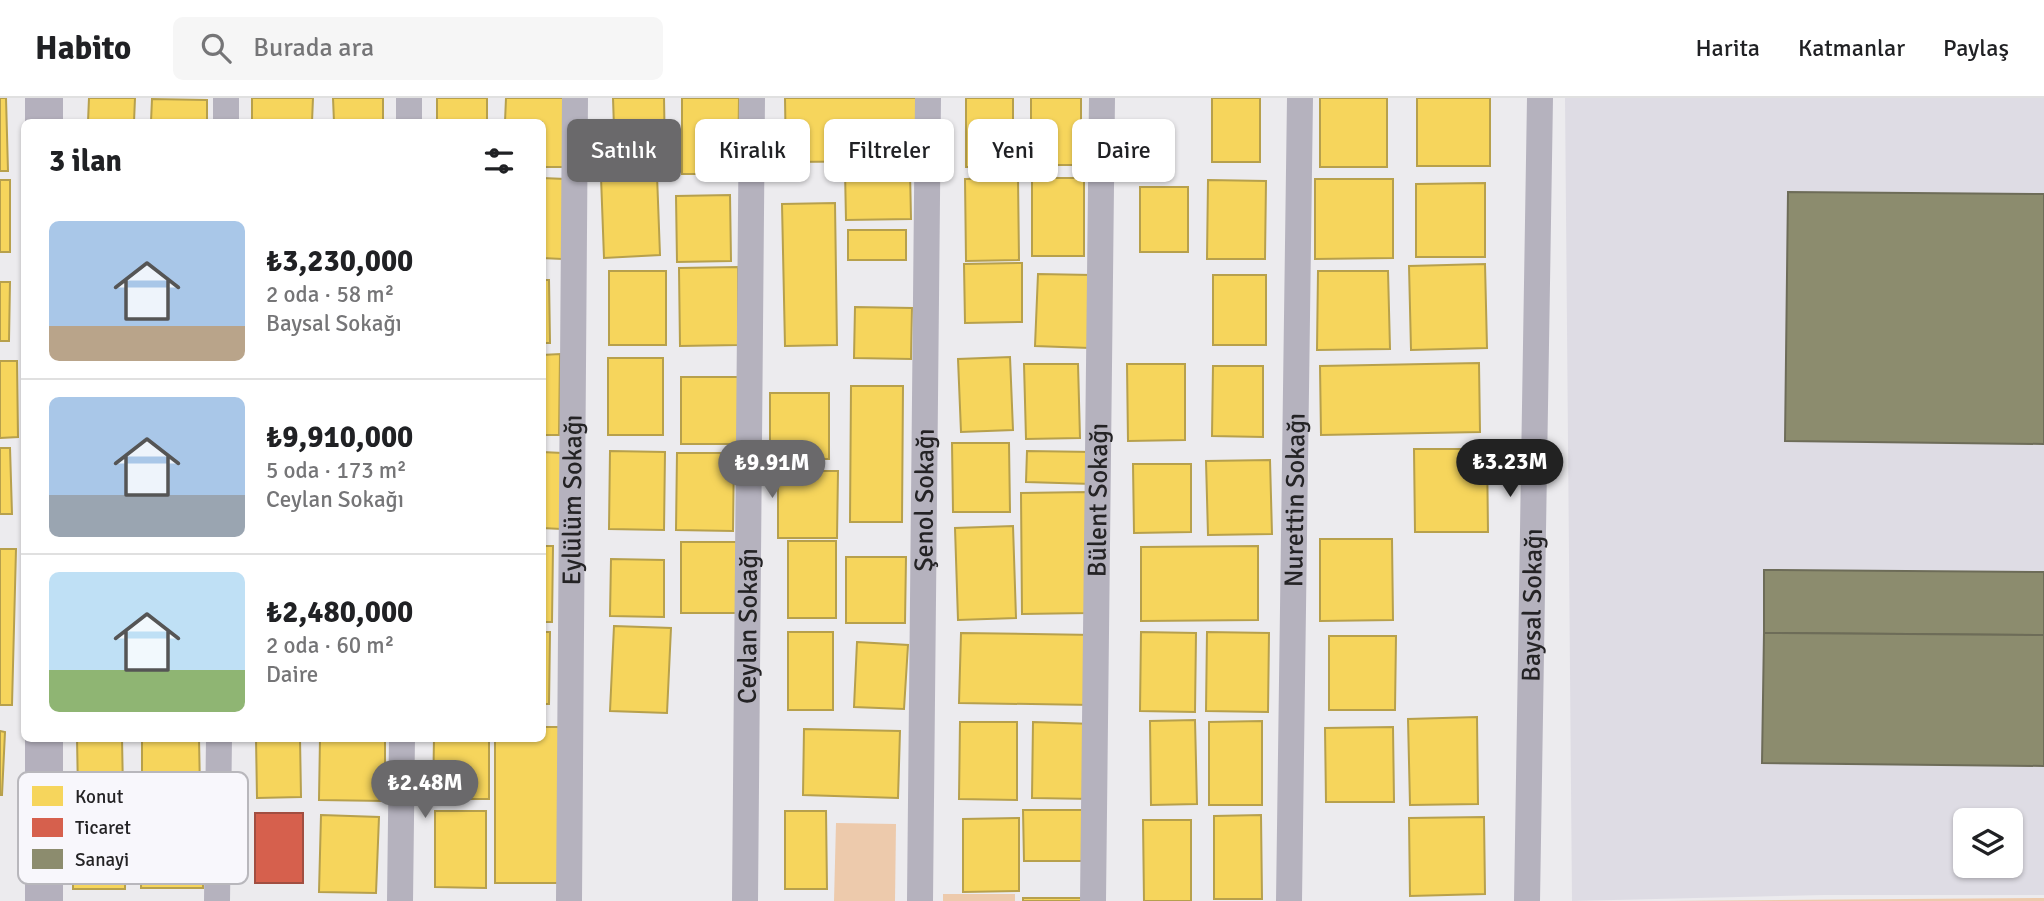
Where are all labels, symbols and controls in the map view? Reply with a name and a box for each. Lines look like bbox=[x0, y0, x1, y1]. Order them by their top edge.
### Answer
search box bbox=[173, 17, 663, 80]
text: Habito bbox=[35, 28, 131, 69]
icon: search bbox=[197, 29, 235, 67]
text: Burada ara bbox=[253, 32, 374, 64]
text: Harita bbox=[1695, 33, 1760, 63]
text: Katmanlar bbox=[1798, 33, 1905, 63]
text: Paylaş bbox=[1943, 33, 2009, 63]
chip: Satılık bbox=[567, 119, 681, 182]
chip: Kiralık bbox=[695, 119, 810, 182]
chip: Filtreler bbox=[824, 119, 954, 182]
chip: Yeni bbox=[968, 119, 1058, 182]
chip: Daire bbox=[1072, 119, 1175, 182]
icon: filters bbox=[480, 142, 518, 180]
text: 3 ilan bbox=[49, 143, 122, 180]
text: ₺3,230,000 bbox=[266, 243, 413, 280]
icon: home bbox=[105, 249, 189, 333]
text: 2 oda · 58 m² bbox=[266, 280, 394, 309]
text: Baysal Sokağı bbox=[266, 309, 402, 338]
street label: Nurettin Sokağı bbox=[1278, 413, 1313, 587]
street label: Eylülüm Sokağı bbox=[556, 414, 590, 586]
text: ₺9,910,000 bbox=[266, 419, 413, 456]
street label: Bülent Sokağı bbox=[1082, 423, 1115, 577]
icon: home bbox=[105, 425, 189, 509]
street label: Şenol Sokağı bbox=[908, 428, 942, 572]
pin: ₺9.91M bbox=[715, 440, 829, 500]
pin: ₺3.23M bbox=[1453, 440, 1567, 499]
text: ₺3.23M bbox=[1472, 447, 1548, 476]
text: ₺9.91M bbox=[734, 448, 810, 477]
text: 5 oda · 173 m² bbox=[266, 456, 407, 485]
text: Ceylan Sokağı bbox=[266, 485, 404, 514]
street label: Baysal Sokağı bbox=[1516, 528, 1550, 682]
street label: Ceylan Sokağı bbox=[732, 548, 765, 704]
text: ₺2,480,000 bbox=[266, 594, 413, 631]
icon: home bbox=[105, 600, 189, 684]
text: 2 oda · 60 m² bbox=[266, 631, 394, 660]
text: Daire bbox=[266, 660, 318, 689]
pin: ₺2.48M bbox=[368, 760, 482, 820]
text: ₺2.48M bbox=[387, 768, 463, 797]
legend bbox=[18, 772, 248, 884]
text: Konut bbox=[75, 785, 124, 809]
map controls bbox=[1953, 808, 2023, 878]
button: layers bbox=[1953, 808, 2023, 878]
text: Ticaret bbox=[75, 816, 131, 840]
text: Sanayi bbox=[75, 848, 129, 872]

